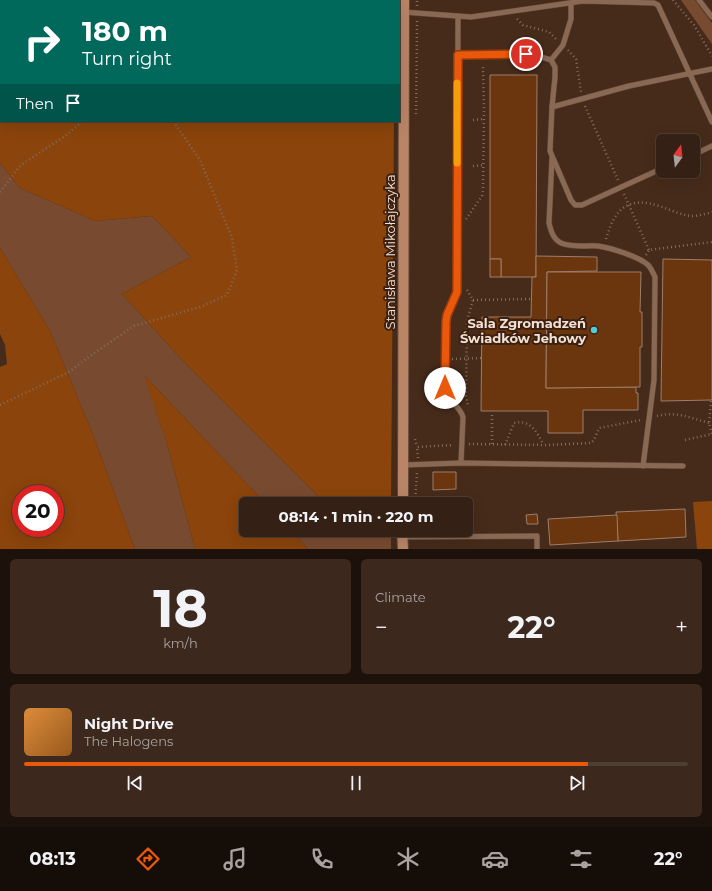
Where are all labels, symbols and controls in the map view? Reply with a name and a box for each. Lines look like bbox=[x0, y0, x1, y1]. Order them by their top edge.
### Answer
text: 180 m bbox=[82, 14, 168, 48]
icon: right bbox=[16, 16, 68, 68]
pin bbox=[509, 37, 543, 71]
icon: arrive bbox=[515, 43, 537, 65]
text: Turn right bbox=[82, 48, 172, 70]
icon: arrive bbox=[62, 92, 84, 114]
text: Then bbox=[16, 94, 54, 113]
north arrow bbox=[656, 134, 700, 178]
map controls bbox=[656, 134, 700, 178]
street label: Stanisława Mikołajczyka bbox=[382, 174, 398, 330]
place label: Sala Zgromadzeń Świadków Jehowy bbox=[460, 315, 586, 346]
marker: Sala Zgromadzeń Świadków Jehowy bbox=[589, 325, 599, 335]
position arrow bbox=[424, 367, 466, 409]
speed limit sign: 20 bbox=[12, 485, 64, 537]
text: 08:14 · 1 min · 220 m bbox=[279, 507, 433, 526]
text: 18 bbox=[153, 577, 208, 640]
text: Climate bbox=[375, 589, 426, 605]
text: 22° bbox=[508, 609, 555, 646]
text: − bbox=[375, 614, 388, 641]
text: + bbox=[675, 614, 688, 641]
text: km/h bbox=[163, 635, 198, 651]
text: Night Drive bbox=[84, 714, 174, 733]
text: The Halogens bbox=[84, 733, 173, 749]
icon: previous bbox=[124, 772, 146, 794]
icon: pause bbox=[345, 772, 367, 794]
icon: next bbox=[566, 772, 588, 794]
icon: directions bbox=[134, 845, 162, 873]
icon: music bbox=[221, 845, 249, 873]
icon: phone bbox=[308, 845, 336, 873]
icon: climate bbox=[394, 845, 422, 873]
icon: car bbox=[481, 845, 509, 873]
icon: filters bbox=[567, 845, 595, 873]
text: 08:13 bbox=[29, 848, 76, 870]
text: 22° bbox=[654, 848, 683, 870]

